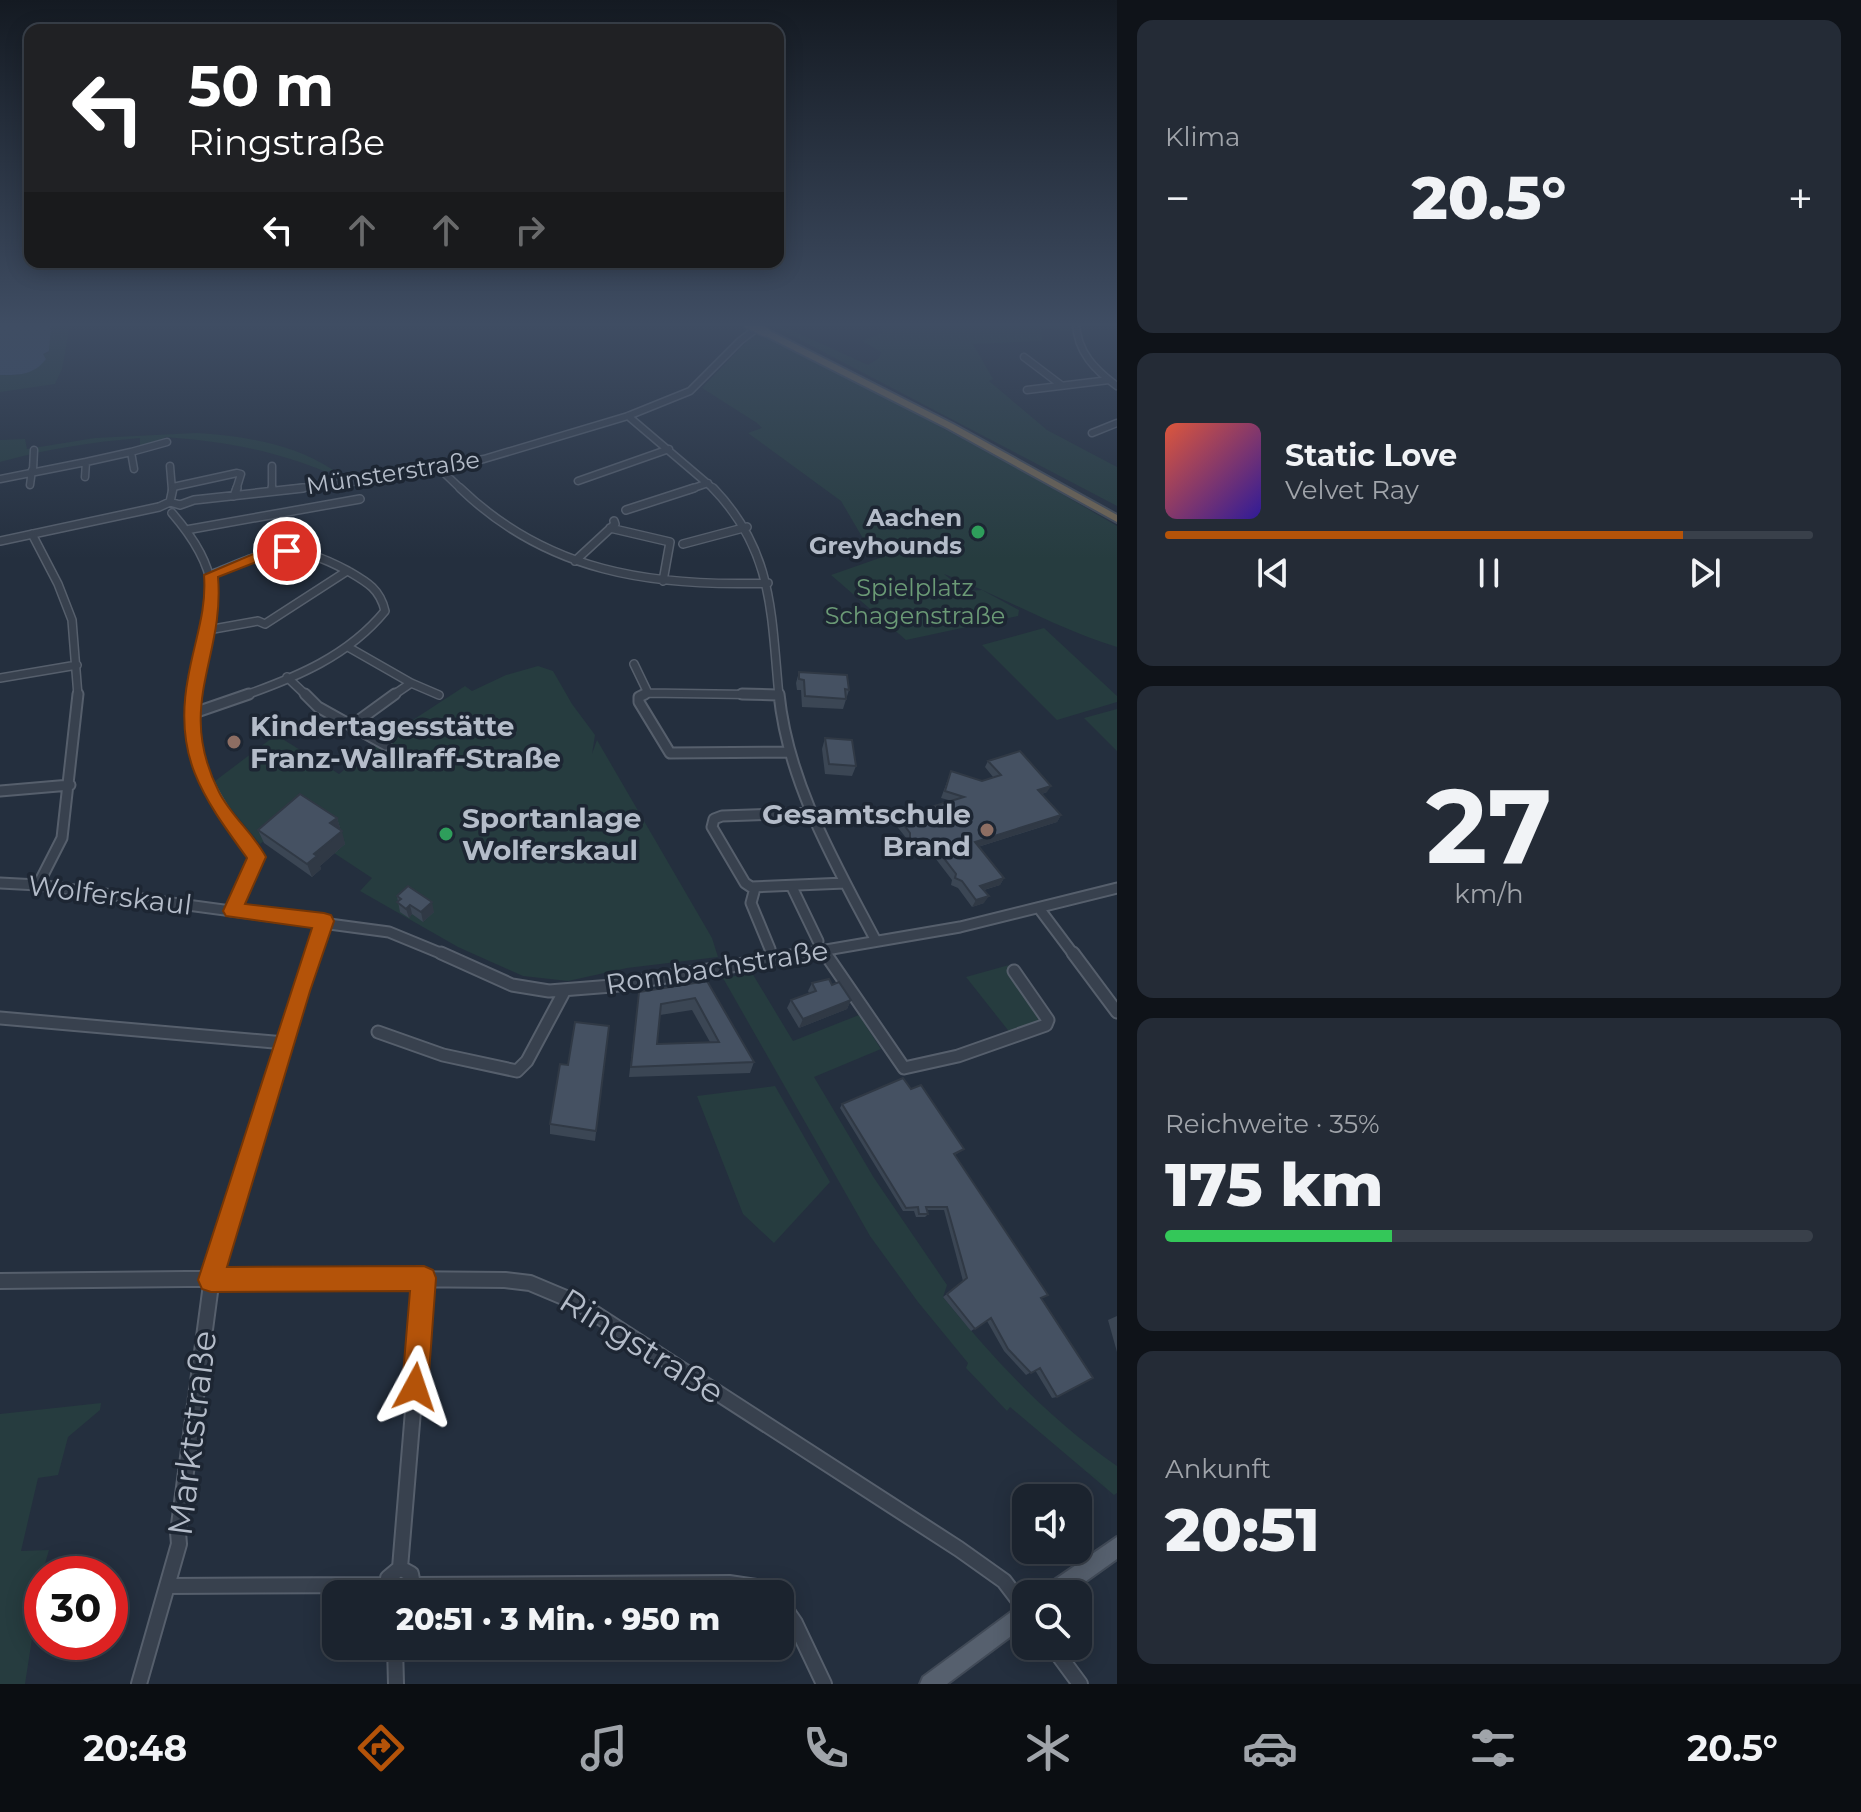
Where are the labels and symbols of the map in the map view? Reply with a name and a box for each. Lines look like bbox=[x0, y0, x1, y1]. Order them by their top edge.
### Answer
street label: Münsterstraße bbox=[304, 444, 482, 501]
place label: Aachen Greyhounds bbox=[809, 503, 962, 560]
pin bbox=[253, 517, 321, 585]
marker: Aachen Greyhounds bbox=[969, 523, 987, 541]
park label: Spielplatz Schagenstraße bbox=[825, 573, 1005, 630]
place label: Kindertagesstätte Franz-Wallraff-Straße bbox=[250, 709, 561, 775]
marker: Kindertagesstätte Franz-Wallraff-Straße bbox=[225, 733, 243, 751]
place label: Gesamtschule Brand bbox=[762, 797, 971, 863]
place label: Sportanlage Wolferskaul bbox=[462, 801, 641, 867]
marker: Gesamtschule Brand bbox=[978, 821, 996, 839]
marker: Sportanlage Wolferskaul bbox=[437, 825, 455, 843]
street label: Wolferskaul bbox=[26, 868, 194, 922]
street label: Rombachstraße bbox=[603, 933, 831, 1001]
street label: Ringstraße bbox=[552, 1279, 732, 1413]
street label: Marktstraße bbox=[159, 1328, 225, 1538]
position arrow bbox=[373, 1345, 457, 1429]
speed limit sign: 30 bbox=[24, 1556, 128, 1660]

